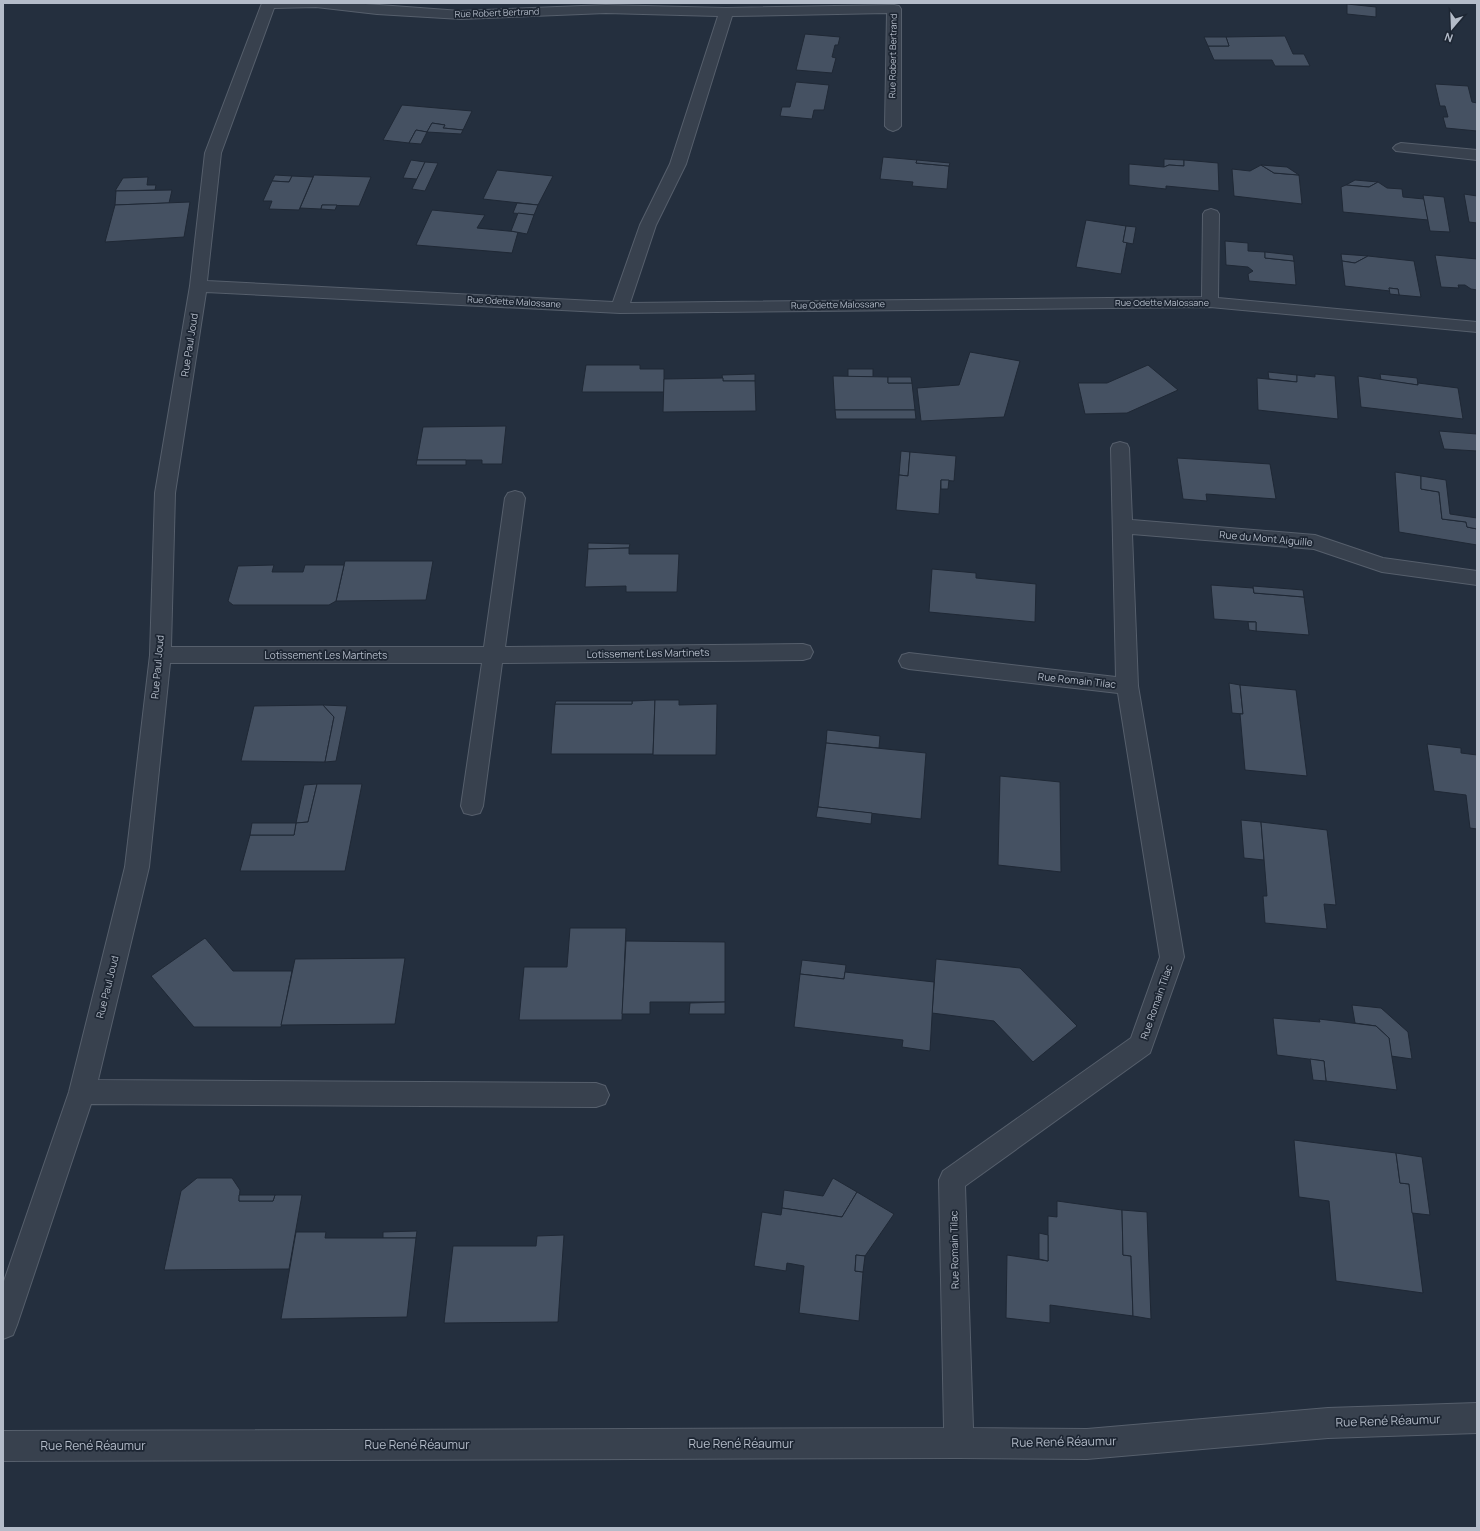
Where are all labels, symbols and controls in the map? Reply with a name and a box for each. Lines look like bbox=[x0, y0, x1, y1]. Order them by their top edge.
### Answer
street label: Rue Robert Bertrand bbox=[454, 5, 540, 20]
north arrow bbox=[1432, 8, 1472, 48]
street label: Rue Robert Bertrand bbox=[885, 14, 900, 98]
text: N bbox=[1442, 30, 1455, 46]
street label: Rue Odette Malossane bbox=[467, 293, 561, 310]
street label: Rue Odette Malossane bbox=[1115, 296, 1209, 309]
street label: Rue Odette Malossane bbox=[791, 297, 885, 312]
street label: Rue Paul Joud bbox=[177, 312, 201, 378]
street label: Rue du Mont Aiguille bbox=[1219, 527, 1313, 549]
street label: Rue Paul Joud bbox=[147, 634, 167, 700]
street label: Lotissement Les Martinets bbox=[587, 645, 709, 661]
street label: Lotissement Les Martinets bbox=[265, 648, 387, 662]
street label: Rue Romain Tilac bbox=[1037, 669, 1117, 691]
street label: Rue Paul Joud bbox=[92, 954, 122, 1020]
street label: Rue Romain Tilac bbox=[1137, 962, 1176, 1041]
street label: Rue Romain Tilac bbox=[946, 1210, 962, 1289]
street label: Rue René Réaumur bbox=[1335, 1410, 1441, 1431]
street label: Rue René Réaumur bbox=[1011, 1432, 1117, 1451]
street label: Rue René Réaumur bbox=[689, 1435, 794, 1452]
street label: Rue René Réaumur bbox=[365, 1436, 470, 1453]
street label: Rue René Réaumur bbox=[41, 1437, 146, 1454]

